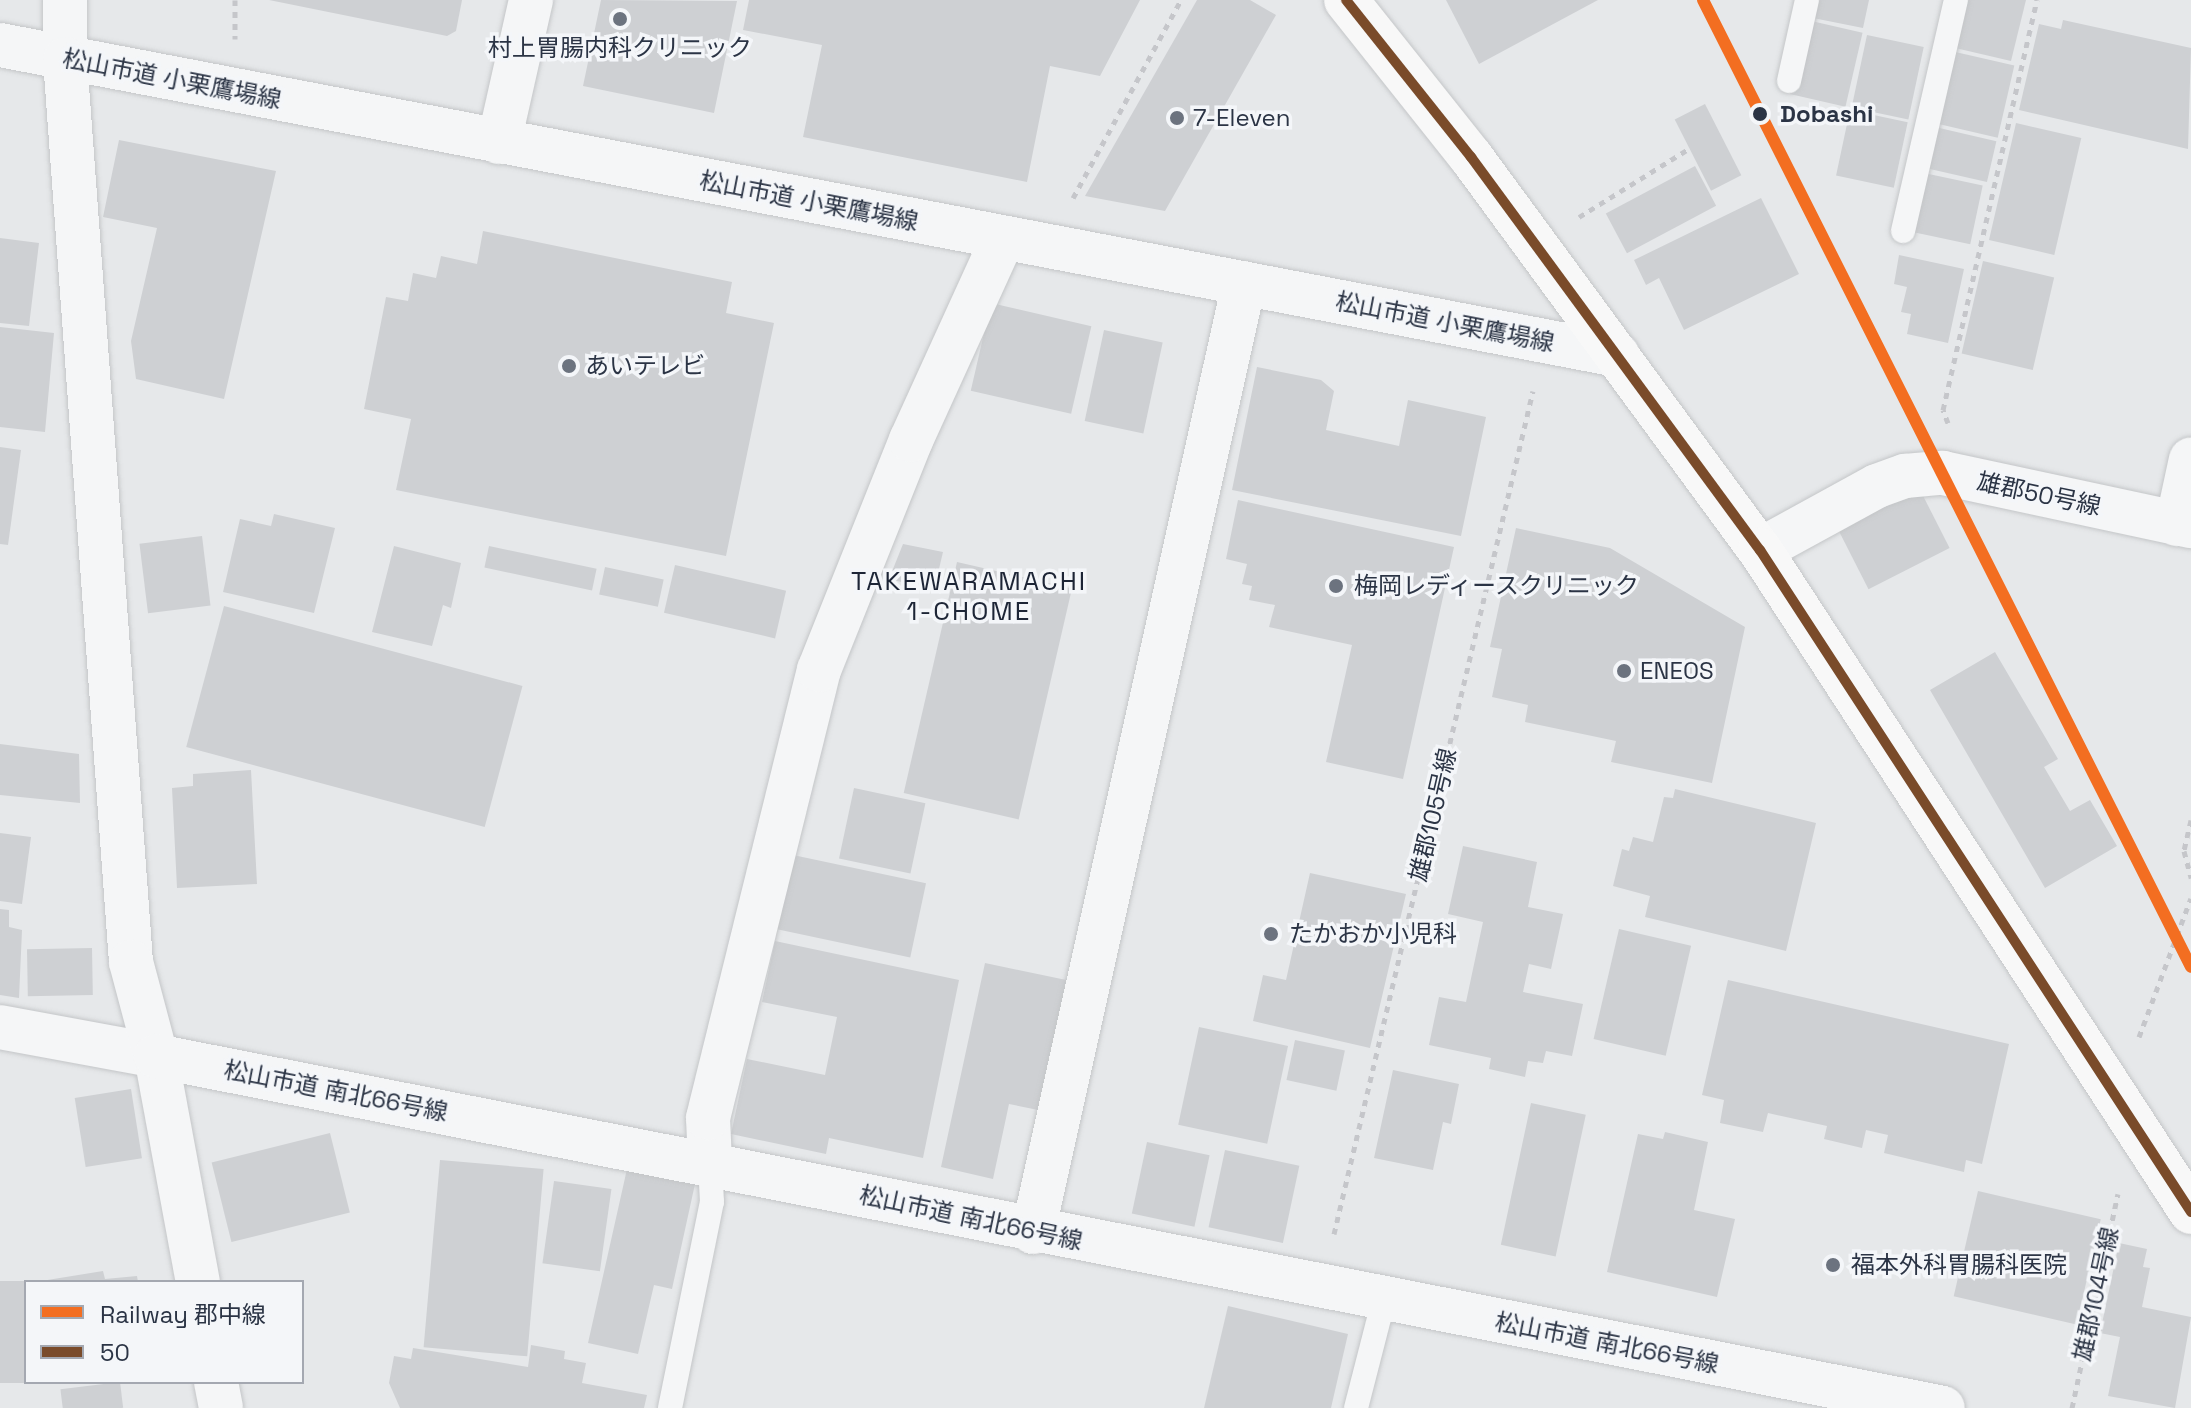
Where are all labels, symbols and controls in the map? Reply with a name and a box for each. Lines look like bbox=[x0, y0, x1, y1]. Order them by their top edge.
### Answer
marker: 村上胃腸内科クリニック bbox=[609, 8, 631, 30]
place label: 村上胃腸内科クリニック bbox=[488, 34, 752, 62]
street label: 松山市道 小栗鷹場線 bbox=[60, 44, 284, 114]
place label: Dobashi bbox=[1780, 100, 1874, 128]
marker: Dobashi bbox=[1747, 101, 1773, 127]
place label: 7-Eleven bbox=[1193, 104, 1291, 132]
marker: 7-Eleven bbox=[1168, 109, 1186, 127]
street label: 松山市道 小栗鷹場線 bbox=[697, 166, 921, 236]
street label: 松山市道 小栗鷹場線 bbox=[1333, 287, 1557, 357]
place label: あいテレビ bbox=[585, 352, 705, 380]
marker: あいテレビ bbox=[560, 357, 578, 375]
street label: 雄郡50号線 bbox=[1975, 467, 2103, 521]
district label: TAKEWARAMACHI 1-CHOME bbox=[851, 566, 1087, 628]
place label: 梅岡レディースクリニック bbox=[1354, 572, 1642, 600]
marker: 梅岡レディースクリニック bbox=[1325, 575, 1347, 597]
place label: ENEOS bbox=[1640, 657, 1714, 685]
marker: ENEOS bbox=[1615, 662, 1633, 680]
street label: 雄郡105号線 bbox=[1404, 746, 1462, 884]
place label: たかおか小児科 bbox=[1289, 920, 1457, 948]
marker: たかおか小児科 bbox=[1260, 923, 1282, 945]
street label: 松山市道 南北66号線 bbox=[222, 1055, 450, 1127]
street label: 松山市道 南北66号線 bbox=[857, 1180, 1085, 1256]
street label: 雄郡104号線 bbox=[2068, 1224, 2124, 1364]
place label: 福本外科胃腸科医院 bbox=[1851, 1251, 2067, 1279]
marker: 福本外科胃腸科医院 bbox=[1822, 1254, 1844, 1276]
legend bbox=[24, 1280, 304, 1384]
text: Railway 郡中線 bbox=[100, 1299, 266, 1330]
street label: 松山市道 南北66号線 bbox=[1493, 1307, 1721, 1379]
text: 50 bbox=[100, 1337, 130, 1368]

